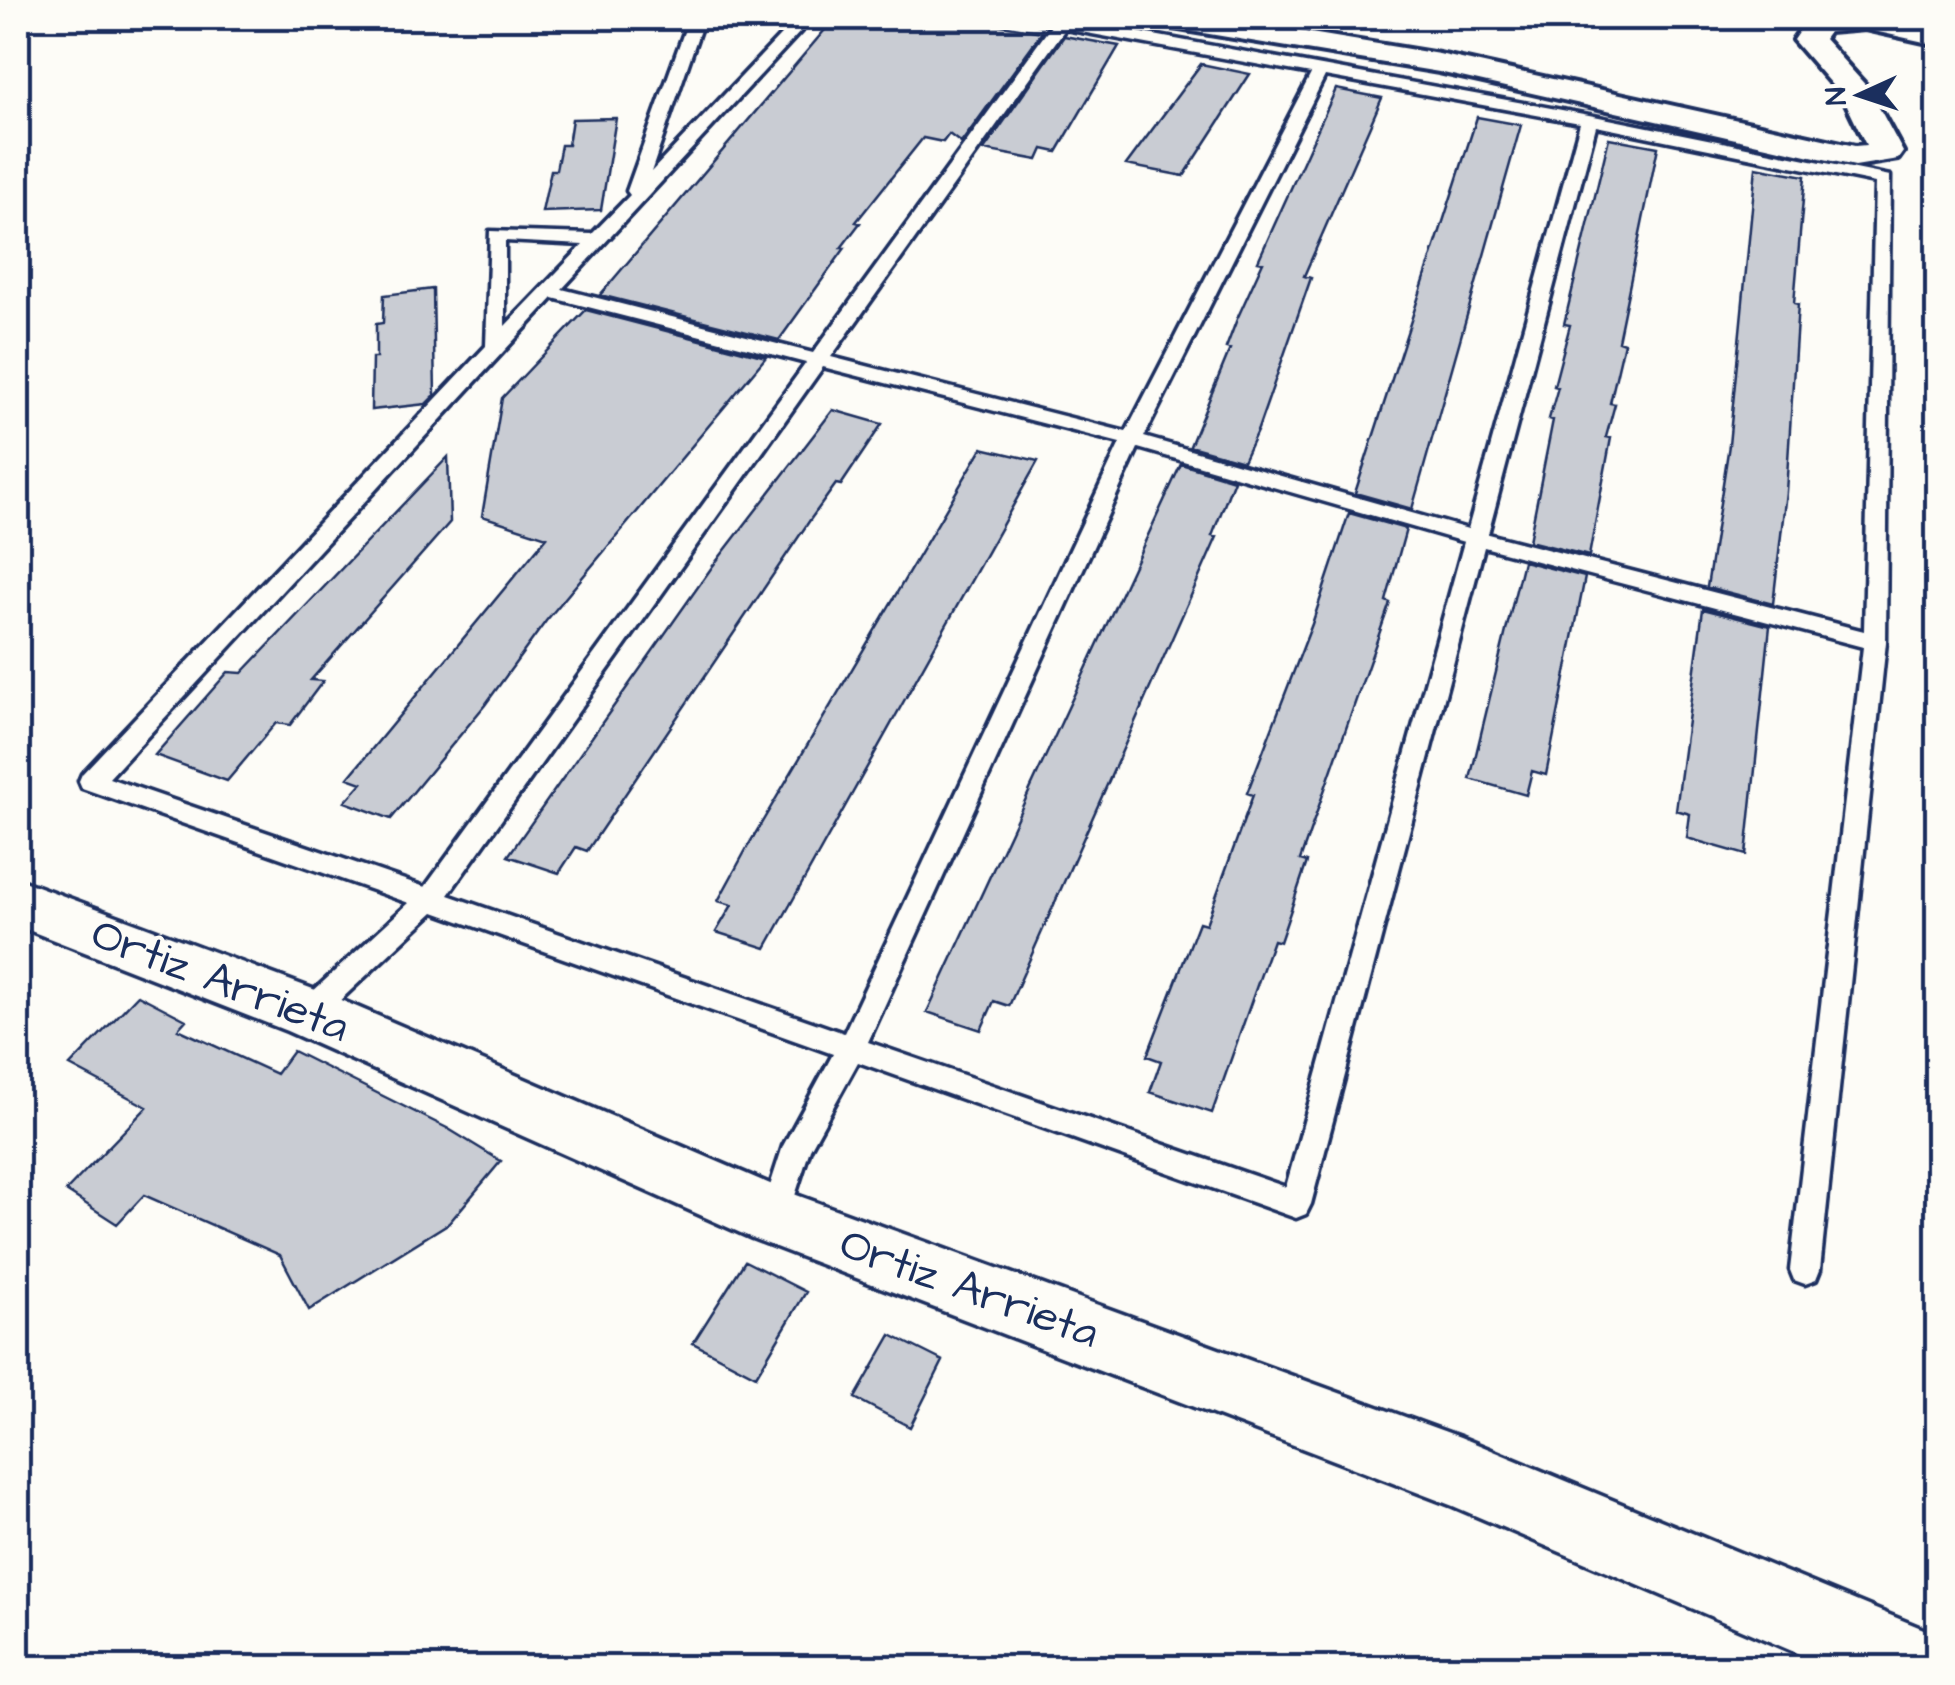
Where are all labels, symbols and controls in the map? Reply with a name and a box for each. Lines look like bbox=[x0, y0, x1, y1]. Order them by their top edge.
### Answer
north arrow bbox=[1810, 45, 1910, 145]
text: N bbox=[1817, 86, 1856, 106]
street label: Ortiz Arrieta bbox=[82, 903, 358, 1059]
street label: Ortiz Arrieta bbox=[831, 1214, 1107, 1365]

